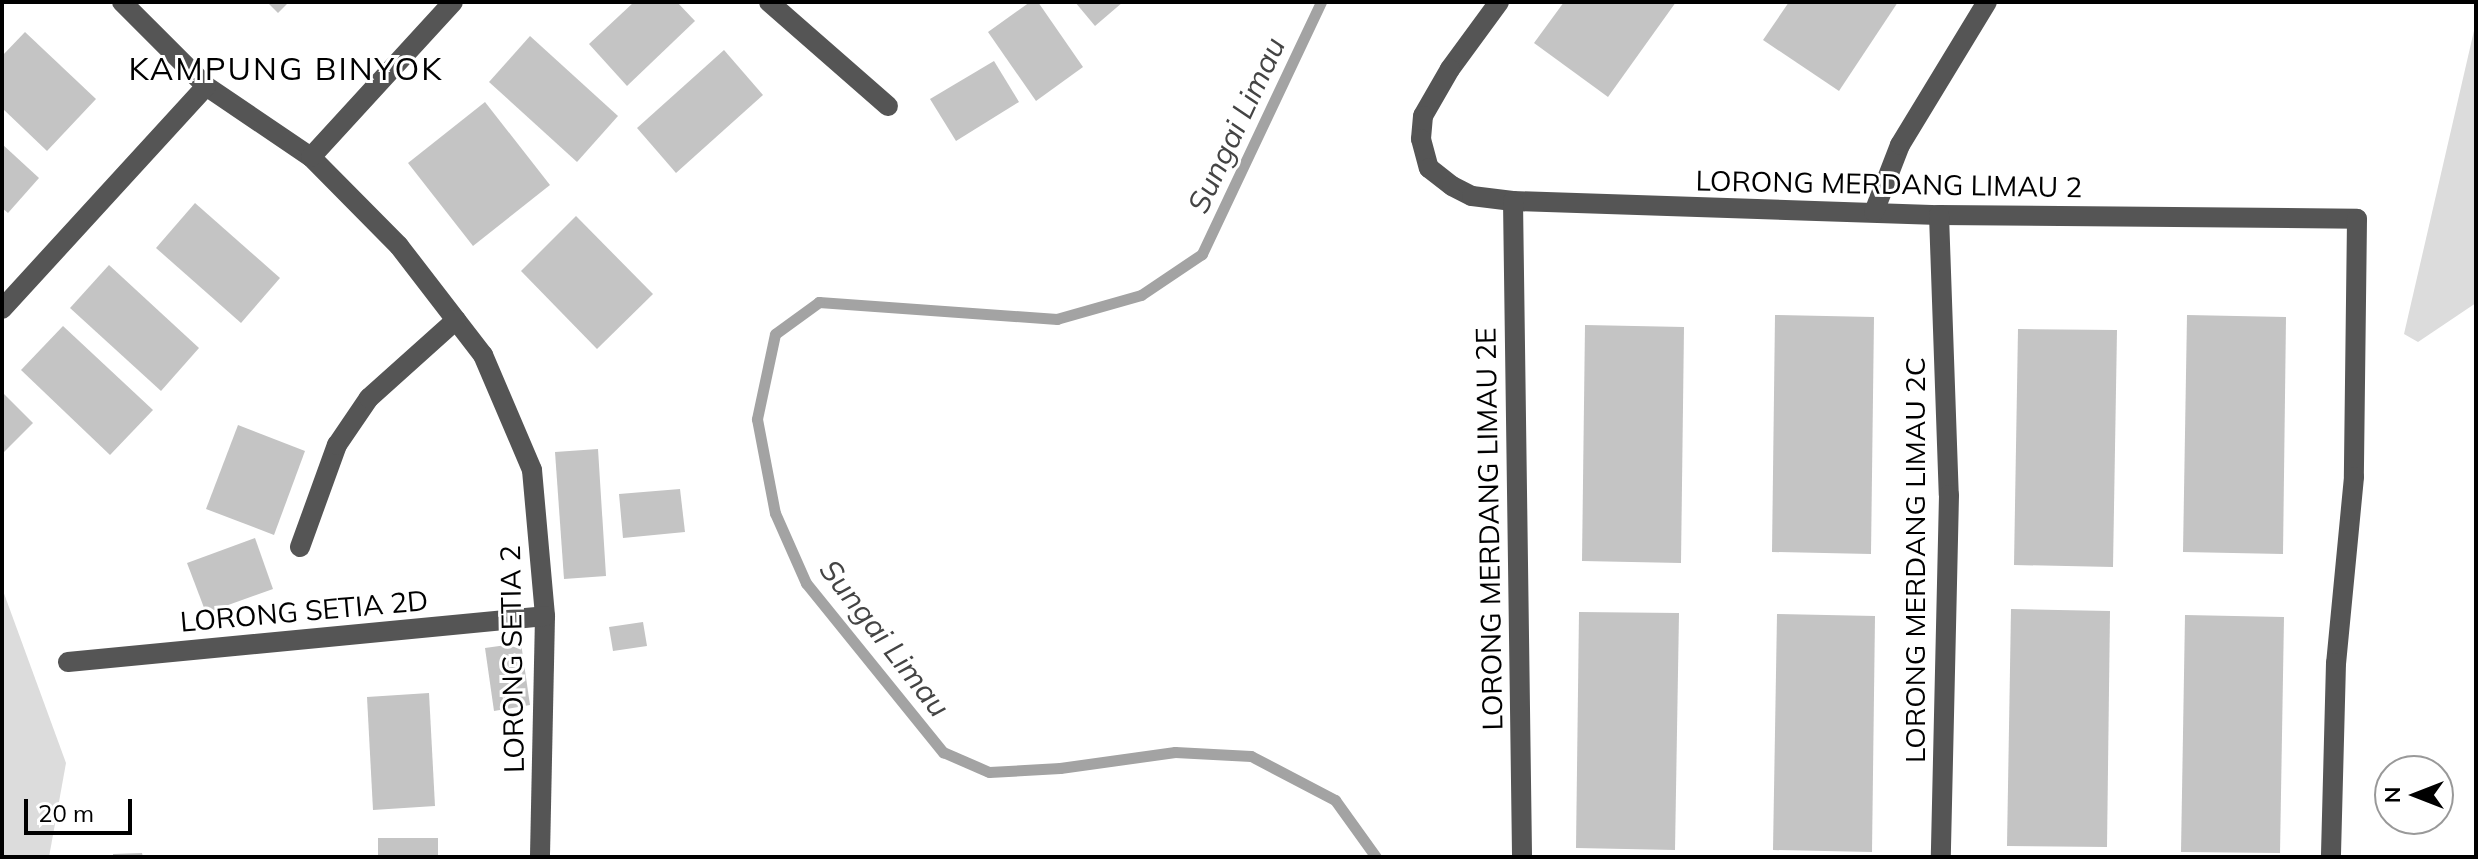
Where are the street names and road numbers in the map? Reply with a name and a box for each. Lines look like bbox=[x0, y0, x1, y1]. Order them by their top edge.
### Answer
street label: LORONG MERDANG LIMAU 2 bbox=[1695, 164, 2083, 204]
street label: LORONG MERDANG LIMAU 2E bbox=[1469, 327, 1509, 731]
street label: LORONG MERDANG LIMAU 2C bbox=[1898, 357, 1932, 763]
street label: LORONG SETIA 2 bbox=[493, 545, 531, 773]
street label: LORONG SETIA 2D bbox=[179, 583, 429, 639]

